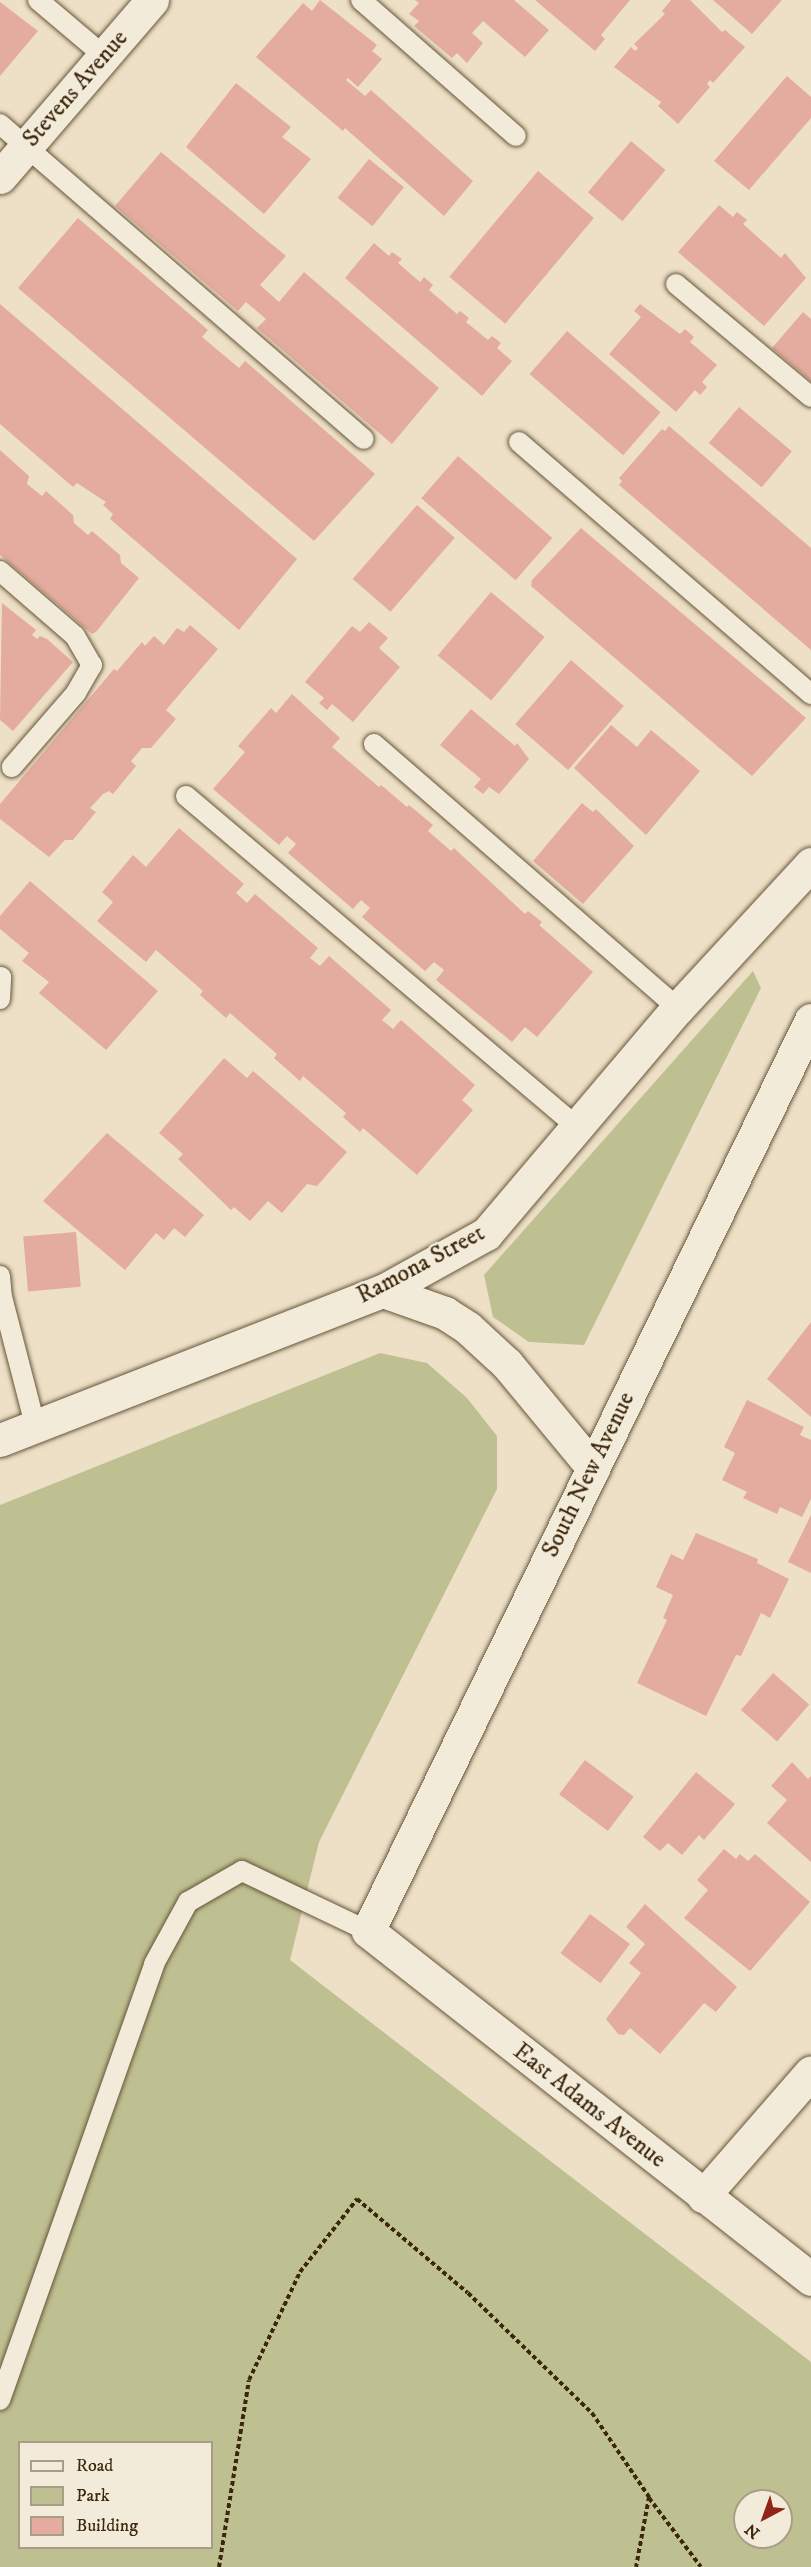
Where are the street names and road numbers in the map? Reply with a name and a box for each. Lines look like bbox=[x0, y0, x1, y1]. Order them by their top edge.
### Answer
street label: Stevens Avenue bbox=[17, 25, 135, 153]
street label: Ramona Street bbox=[352, 1219, 490, 1311]
street label: South New Avenue bbox=[537, 1388, 641, 1562]
street label: East Adams Avenue bbox=[507, 2037, 671, 2175]

